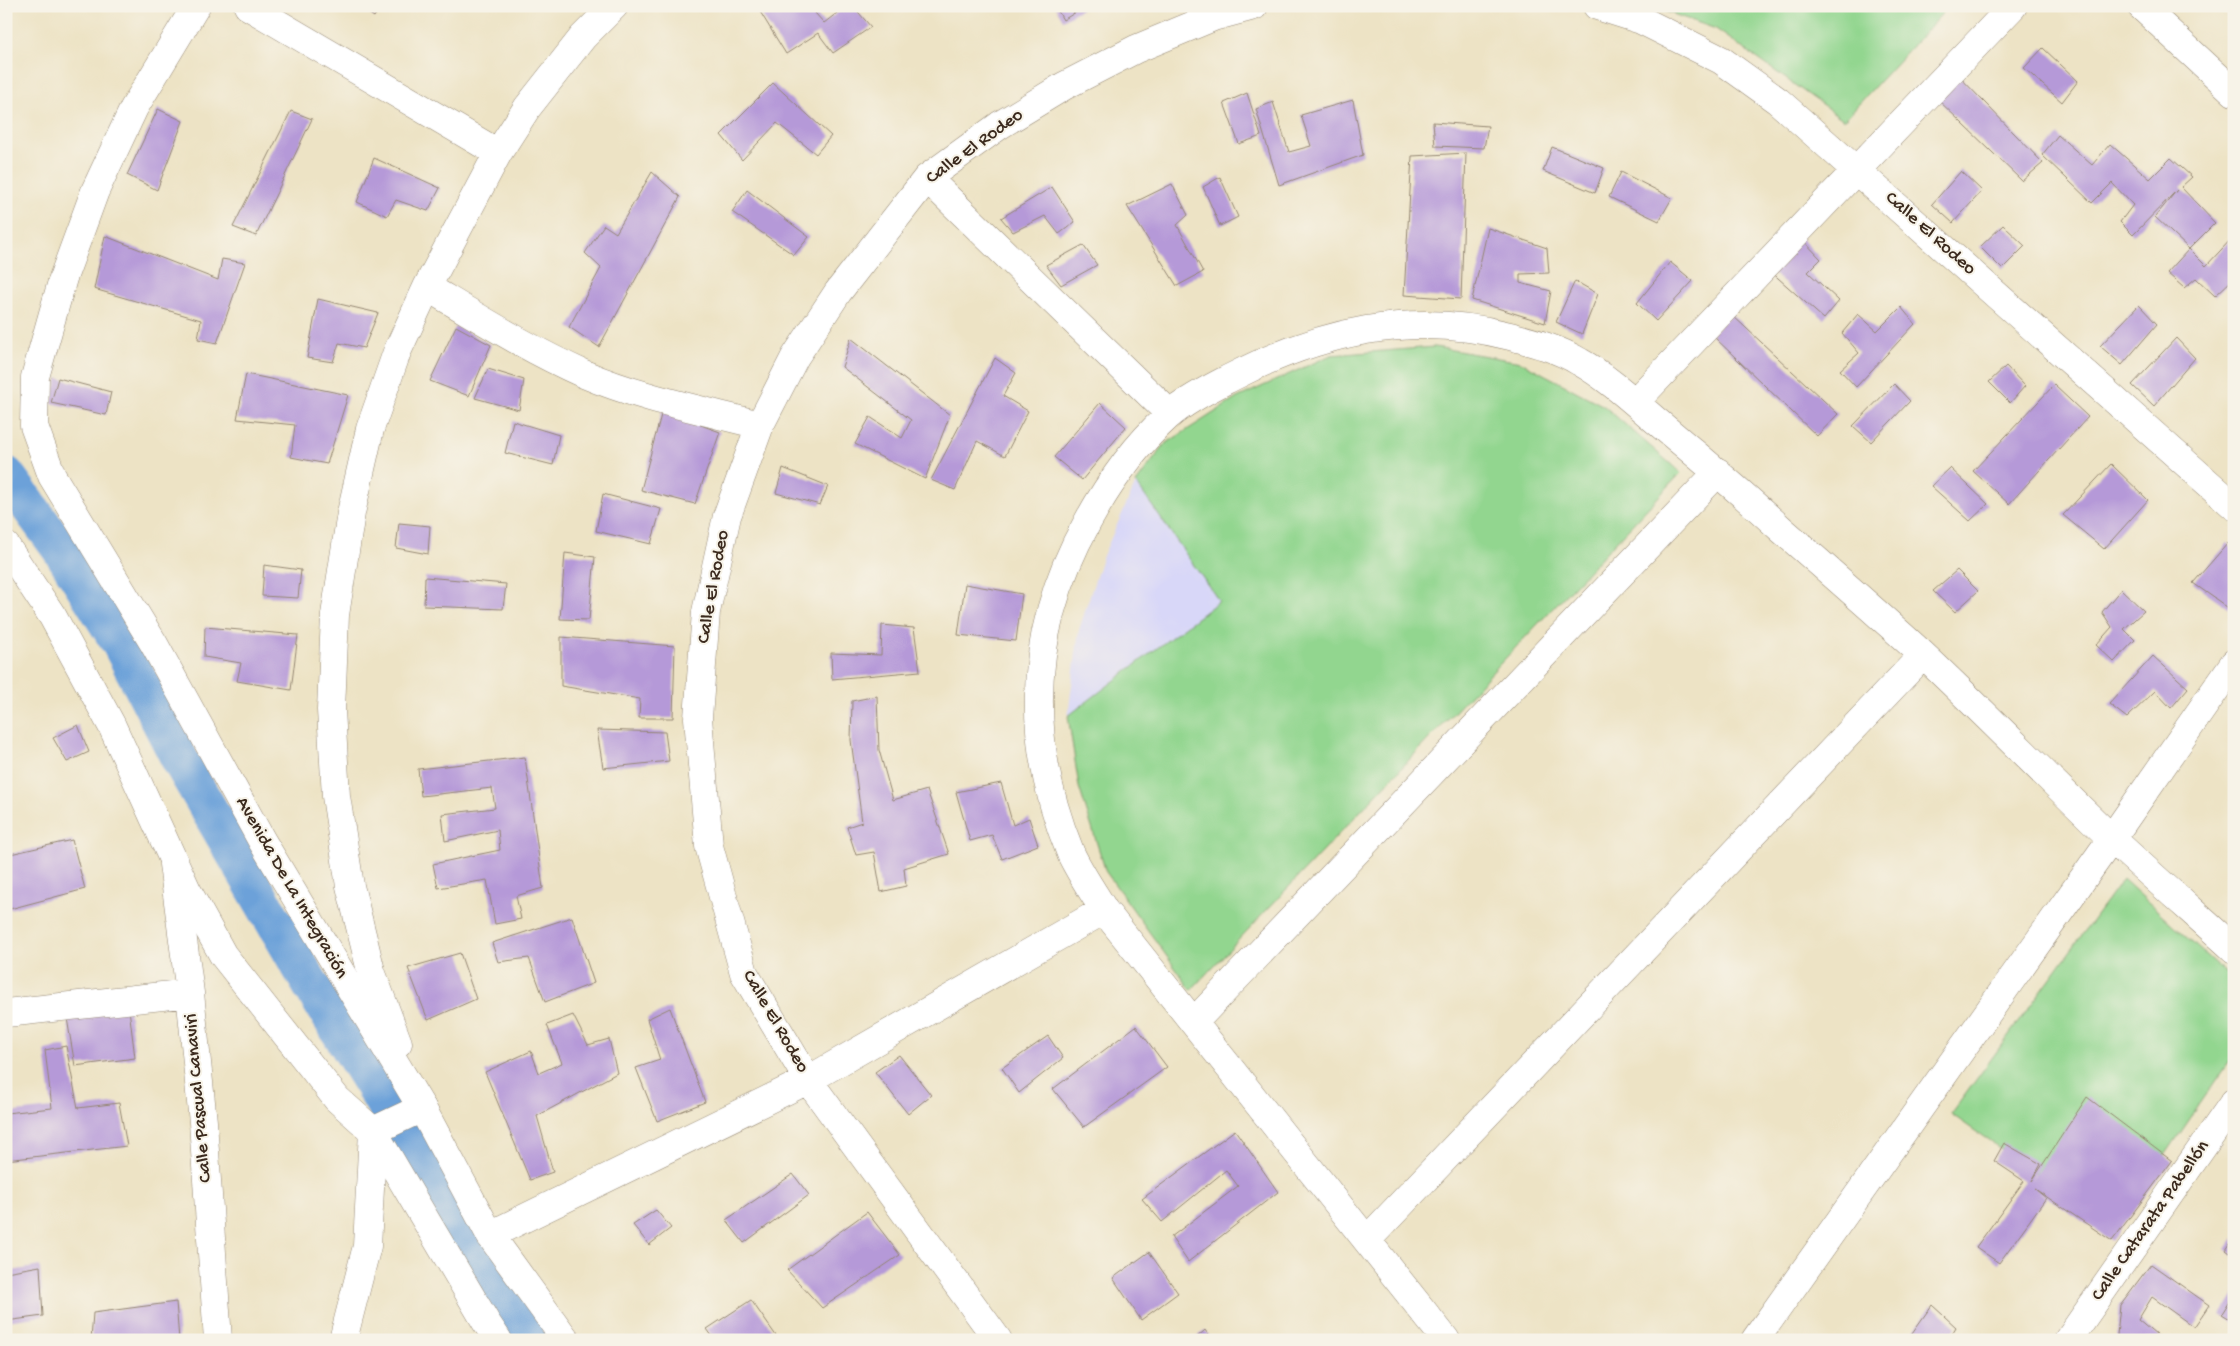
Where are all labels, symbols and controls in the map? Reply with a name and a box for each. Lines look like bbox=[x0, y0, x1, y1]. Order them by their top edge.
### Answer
street label: Calle El Rodeo bbox=[922, 104, 1028, 190]
street label: Calle El Rodeo bbox=[1880, 187, 1980, 281]
street label: Calle El Rodeo bbox=[693, 528, 735, 645]
street label: Avenida De La Integración bbox=[230, 793, 352, 983]
street label: Calle El Rodeo bbox=[736, 967, 814, 1078]
street label: Calle Pascual Canaviri bbox=[180, 1012, 218, 1184]
street label: Calle Catarata Pabellón bbox=[2087, 1136, 2215, 1306]

